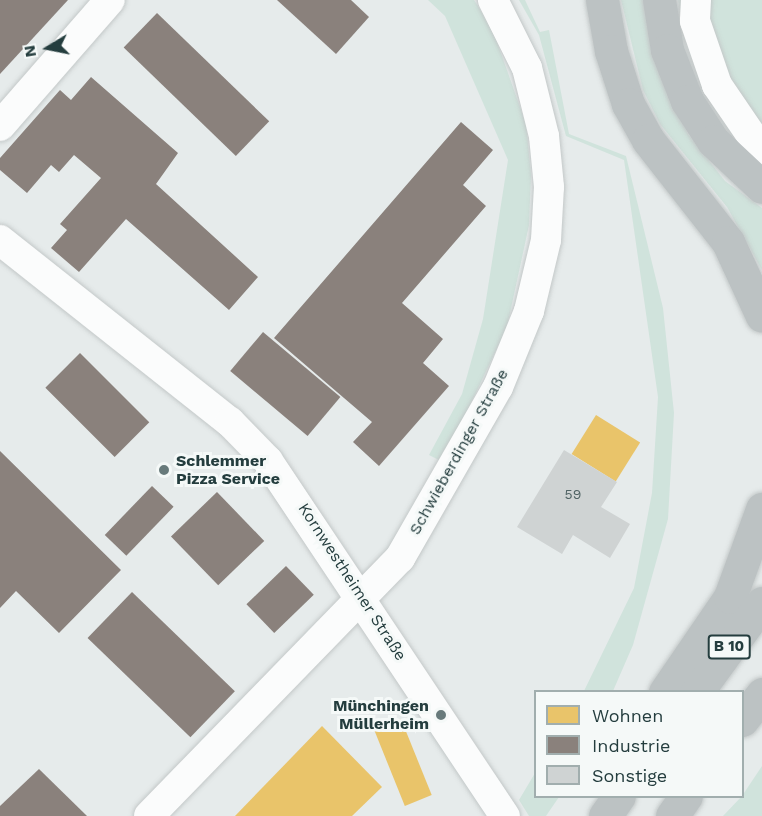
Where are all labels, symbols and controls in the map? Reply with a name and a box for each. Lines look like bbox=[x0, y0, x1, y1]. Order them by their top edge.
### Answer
north arrow bbox=[18, 18, 78, 78]
text: N bbox=[19, 44, 40, 59]
street label: Schwieberdinger Straße bbox=[405, 366, 513, 538]
place label: Schlemmer Pizza Service bbox=[176, 451, 280, 489]
marker: Schlemmer Pizza Service bbox=[157, 463, 171, 477]
house number: 59 bbox=[565, 486, 581, 502]
street label: Kornwestheimer Straße bbox=[294, 499, 410, 665]
road number: B 10 bbox=[706, 635, 752, 659]
legend bbox=[534, 690, 744, 798]
place label: Münchingen Müllerheim bbox=[333, 696, 429, 734]
text: Wohnen bbox=[592, 705, 663, 726]
marker: Münchingen Müllerheim bbox=[434, 708, 448, 722]
text: Industrie bbox=[592, 735, 670, 756]
text: Sonstige bbox=[592, 765, 667, 786]

